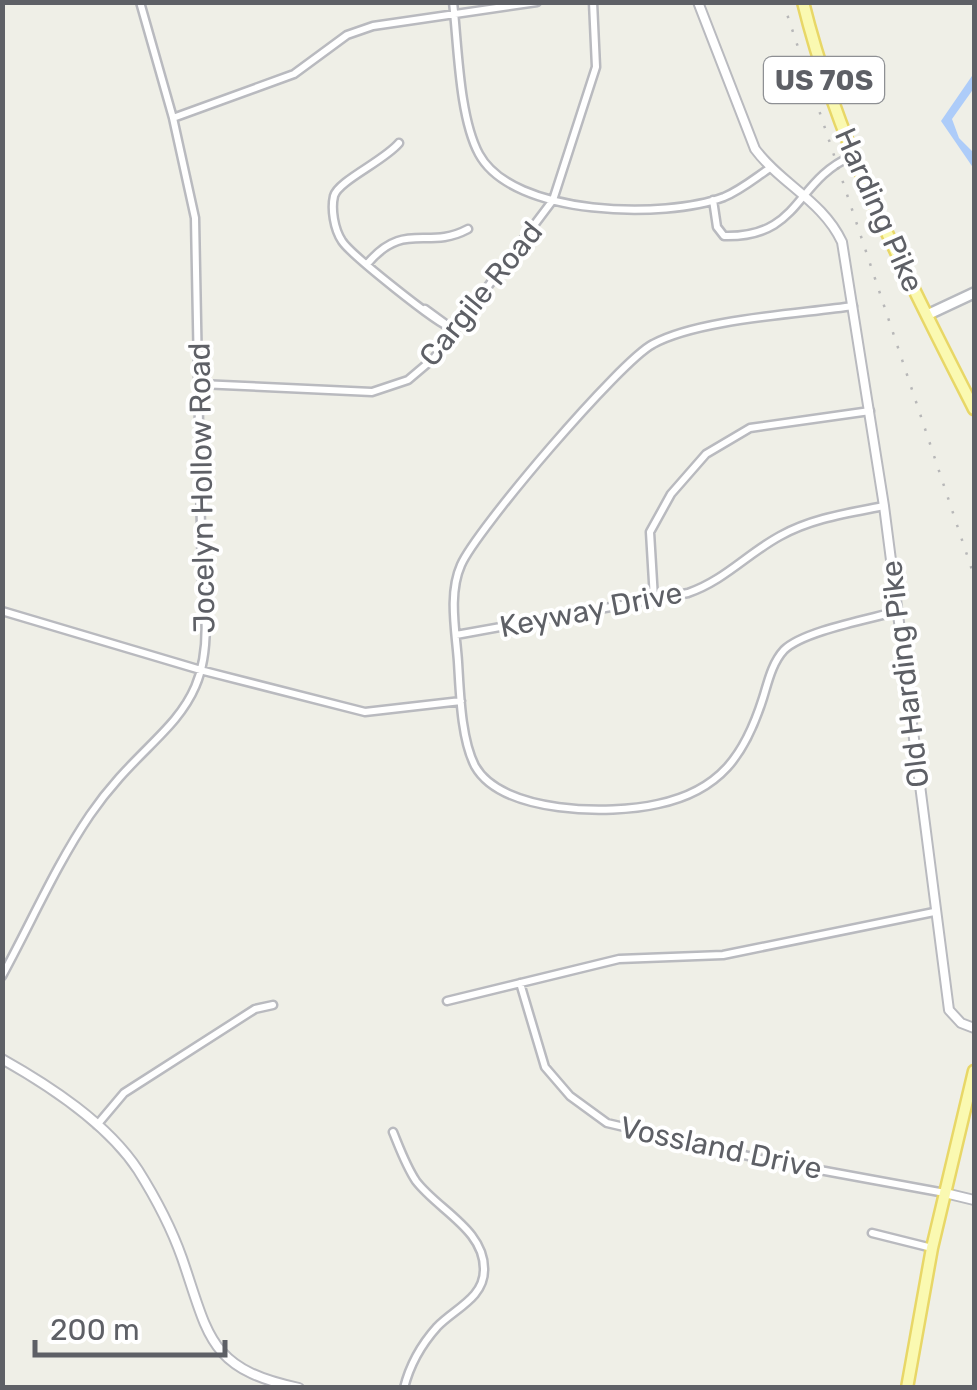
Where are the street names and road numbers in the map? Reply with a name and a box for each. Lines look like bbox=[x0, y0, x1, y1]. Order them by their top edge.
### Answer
road number: US 70S bbox=[764, 57, 884, 103]
street label: Harding Pike bbox=[827, 122, 931, 298]
street label: Cargile Road bbox=[412, 215, 550, 373]
street label: Jocelyn Hollow Road bbox=[181, 342, 223, 634]
street label: Old Harding Pike bbox=[873, 558, 937, 790]
street label: Keyway Drive bbox=[497, 575, 685, 645]
street label: Vossland Drive bbox=[617, 1109, 825, 1187]

